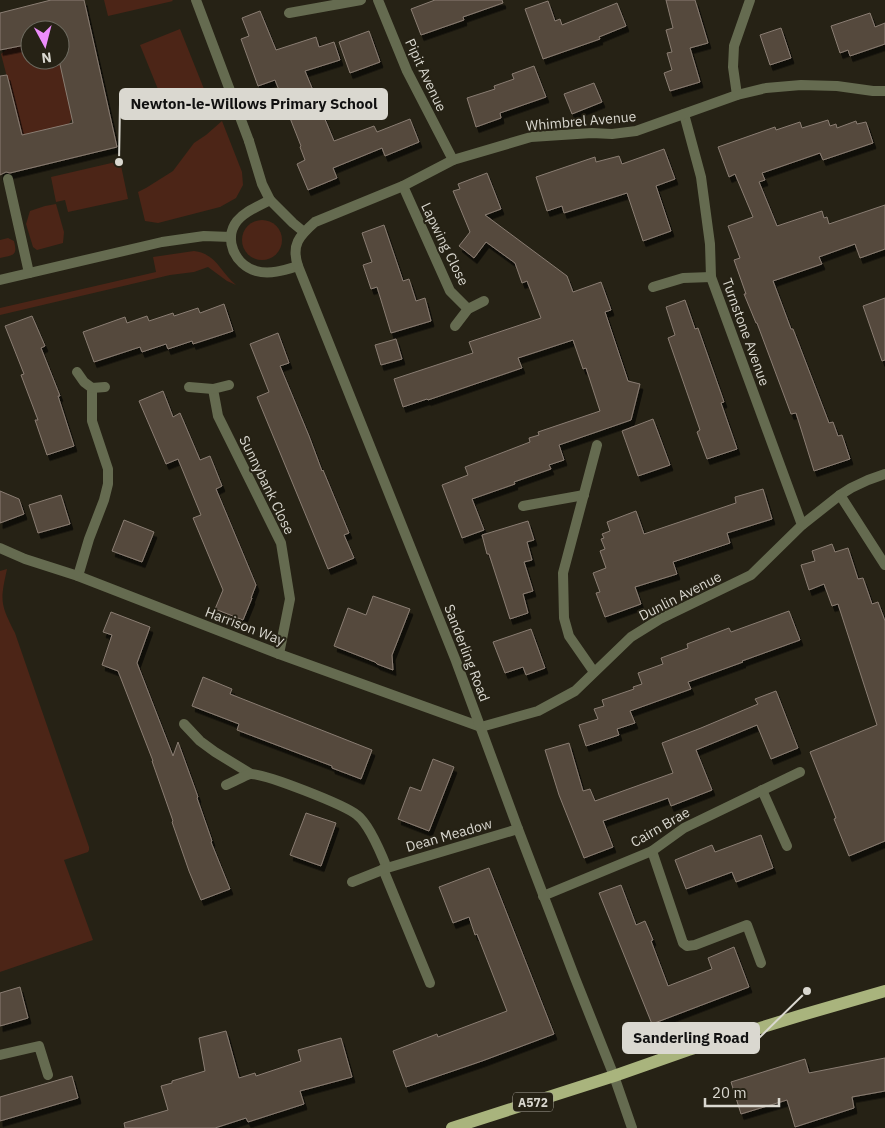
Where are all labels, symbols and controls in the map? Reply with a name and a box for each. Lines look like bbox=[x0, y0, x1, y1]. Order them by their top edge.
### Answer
north arrow bbox=[20, 20, 70, 70]
street label: Pipit Avenue bbox=[401, 36, 451, 115]
text: N bbox=[40, 48, 53, 67]
callout: Newton-le-Willows Primary School bbox=[120, 89, 387, 119]
text: Newton-le-Willows Primary School bbox=[130, 94, 378, 113]
street label: Whimbrel Avenue bbox=[525, 107, 637, 135]
street label: Lapwing Close bbox=[417, 199, 473, 289]
street label: Turnstone Avenue bbox=[718, 276, 774, 389]
street label: Sunnybank Close bbox=[235, 433, 299, 538]
street label: Dunlin Avenue bbox=[636, 567, 725, 625]
street label: Sanderling Road bbox=[440, 602, 494, 704]
street label: Harrison Way bbox=[203, 603, 287, 649]
street label: Cairn Brae bbox=[627, 803, 693, 851]
street label: Dean Meadow bbox=[404, 814, 494, 856]
callout: Sanderling Road bbox=[623, 1023, 759, 1053]
text: Sanderling Road bbox=[633, 1028, 749, 1047]
scale bar bbox=[705, 1076, 779, 1108]
text: 20 m bbox=[712, 1083, 747, 1102]
road number: A572 bbox=[513, 1092, 553, 1112]

